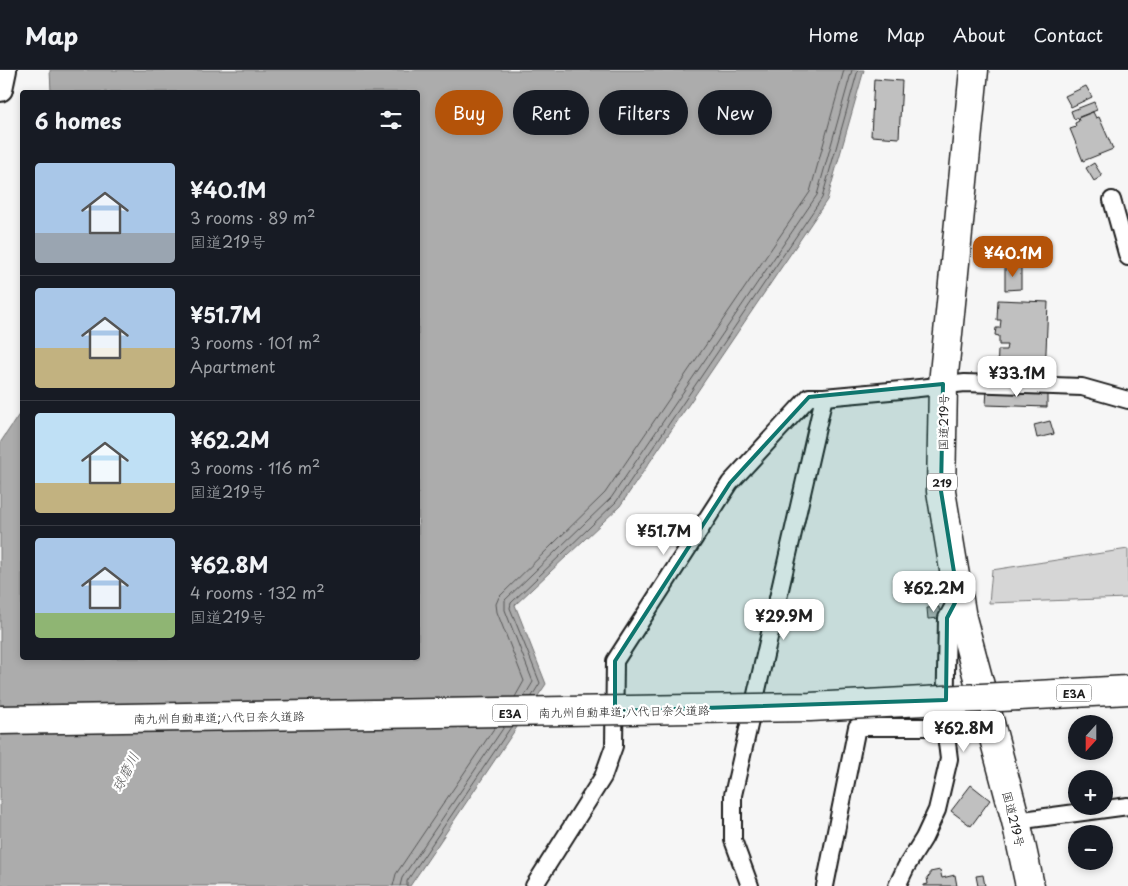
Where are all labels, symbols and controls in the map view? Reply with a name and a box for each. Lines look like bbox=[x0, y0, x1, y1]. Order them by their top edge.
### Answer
text: Map bbox=[25, 17, 78, 53]
text: Home bbox=[808, 21, 858, 48]
text: Map bbox=[886, 21, 925, 48]
text: About bbox=[953, 21, 1005, 48]
text: Contact bbox=[1033, 21, 1103, 48]
chip: Buy bbox=[435, 90, 503, 135]
chip: Rent bbox=[513, 90, 589, 135]
chip: Filters bbox=[599, 90, 688, 135]
chip: New bbox=[698, 90, 772, 135]
text: 6 homes bbox=[35, 104, 121, 136]
icon: filters bbox=[377, 106, 405, 134]
text: ¥40.1M bbox=[190, 173, 266, 205]
icon: home bbox=[75, 183, 135, 243]
text: 3 rooms · 89 m² bbox=[190, 205, 315, 229]
text: 国道219号 bbox=[190, 229, 266, 253]
pin: ¥40.1M bbox=[972, 236, 1054, 278]
text: ¥40.1M bbox=[984, 240, 1042, 264]
text: ¥51.7M bbox=[190, 298, 261, 330]
icon: home bbox=[75, 308, 135, 368]
text: 3 rooms · 101 m² bbox=[190, 330, 321, 354]
text: Apartment bbox=[190, 354, 275, 378]
pin: ¥33.1M bbox=[976, 356, 1058, 398]
text: ¥33.1M bbox=[989, 360, 1045, 384]
street label: 国道219号 bbox=[934, 393, 952, 451]
text: ¥62.2M bbox=[190, 423, 270, 455]
icon: home bbox=[75, 433, 135, 493]
text: 3 rooms · 116 m² bbox=[190, 455, 320, 479]
road number: 219 bbox=[927, 474, 957, 491]
text: 国道219号 bbox=[190, 479, 266, 503]
pin: ¥51.7M bbox=[623, 514, 705, 556]
text: ¥51.7M bbox=[637, 518, 691, 542]
text: ¥62.8M bbox=[190, 548, 268, 580]
icon: home bbox=[75, 558, 135, 618]
pin: ¥62.2M bbox=[893, 570, 975, 613]
text: ¥62.2M bbox=[904, 575, 964, 599]
text: 4 rooms · 132 m² bbox=[190, 580, 325, 604]
pin: ¥29.9M bbox=[743, 598, 825, 641]
text: ¥29.9M bbox=[755, 603, 813, 627]
text: 国道219号 bbox=[190, 604, 266, 628]
road number: E3A bbox=[1056, 684, 1092, 702]
street label: 南九州自動車道;八代日奈久道路 bbox=[538, 701, 710, 721]
road number: E3A bbox=[492, 704, 528, 721]
street label: 南九州自動車道;八代日奈久道路 bbox=[133, 707, 305, 727]
pin: ¥62.8M bbox=[923, 710, 1005, 753]
text: ¥62.8M bbox=[934, 715, 994, 739]
north arrow bbox=[1068, 715, 1112, 760]
map controls bbox=[1068, 715, 1113, 870]
water label: 球磨川 bbox=[106, 749, 144, 795]
button: + bbox=[1068, 770, 1113, 815]
street label: 国道219号 bbox=[998, 789, 1030, 849]
button: − bbox=[1068, 825, 1113, 870]

